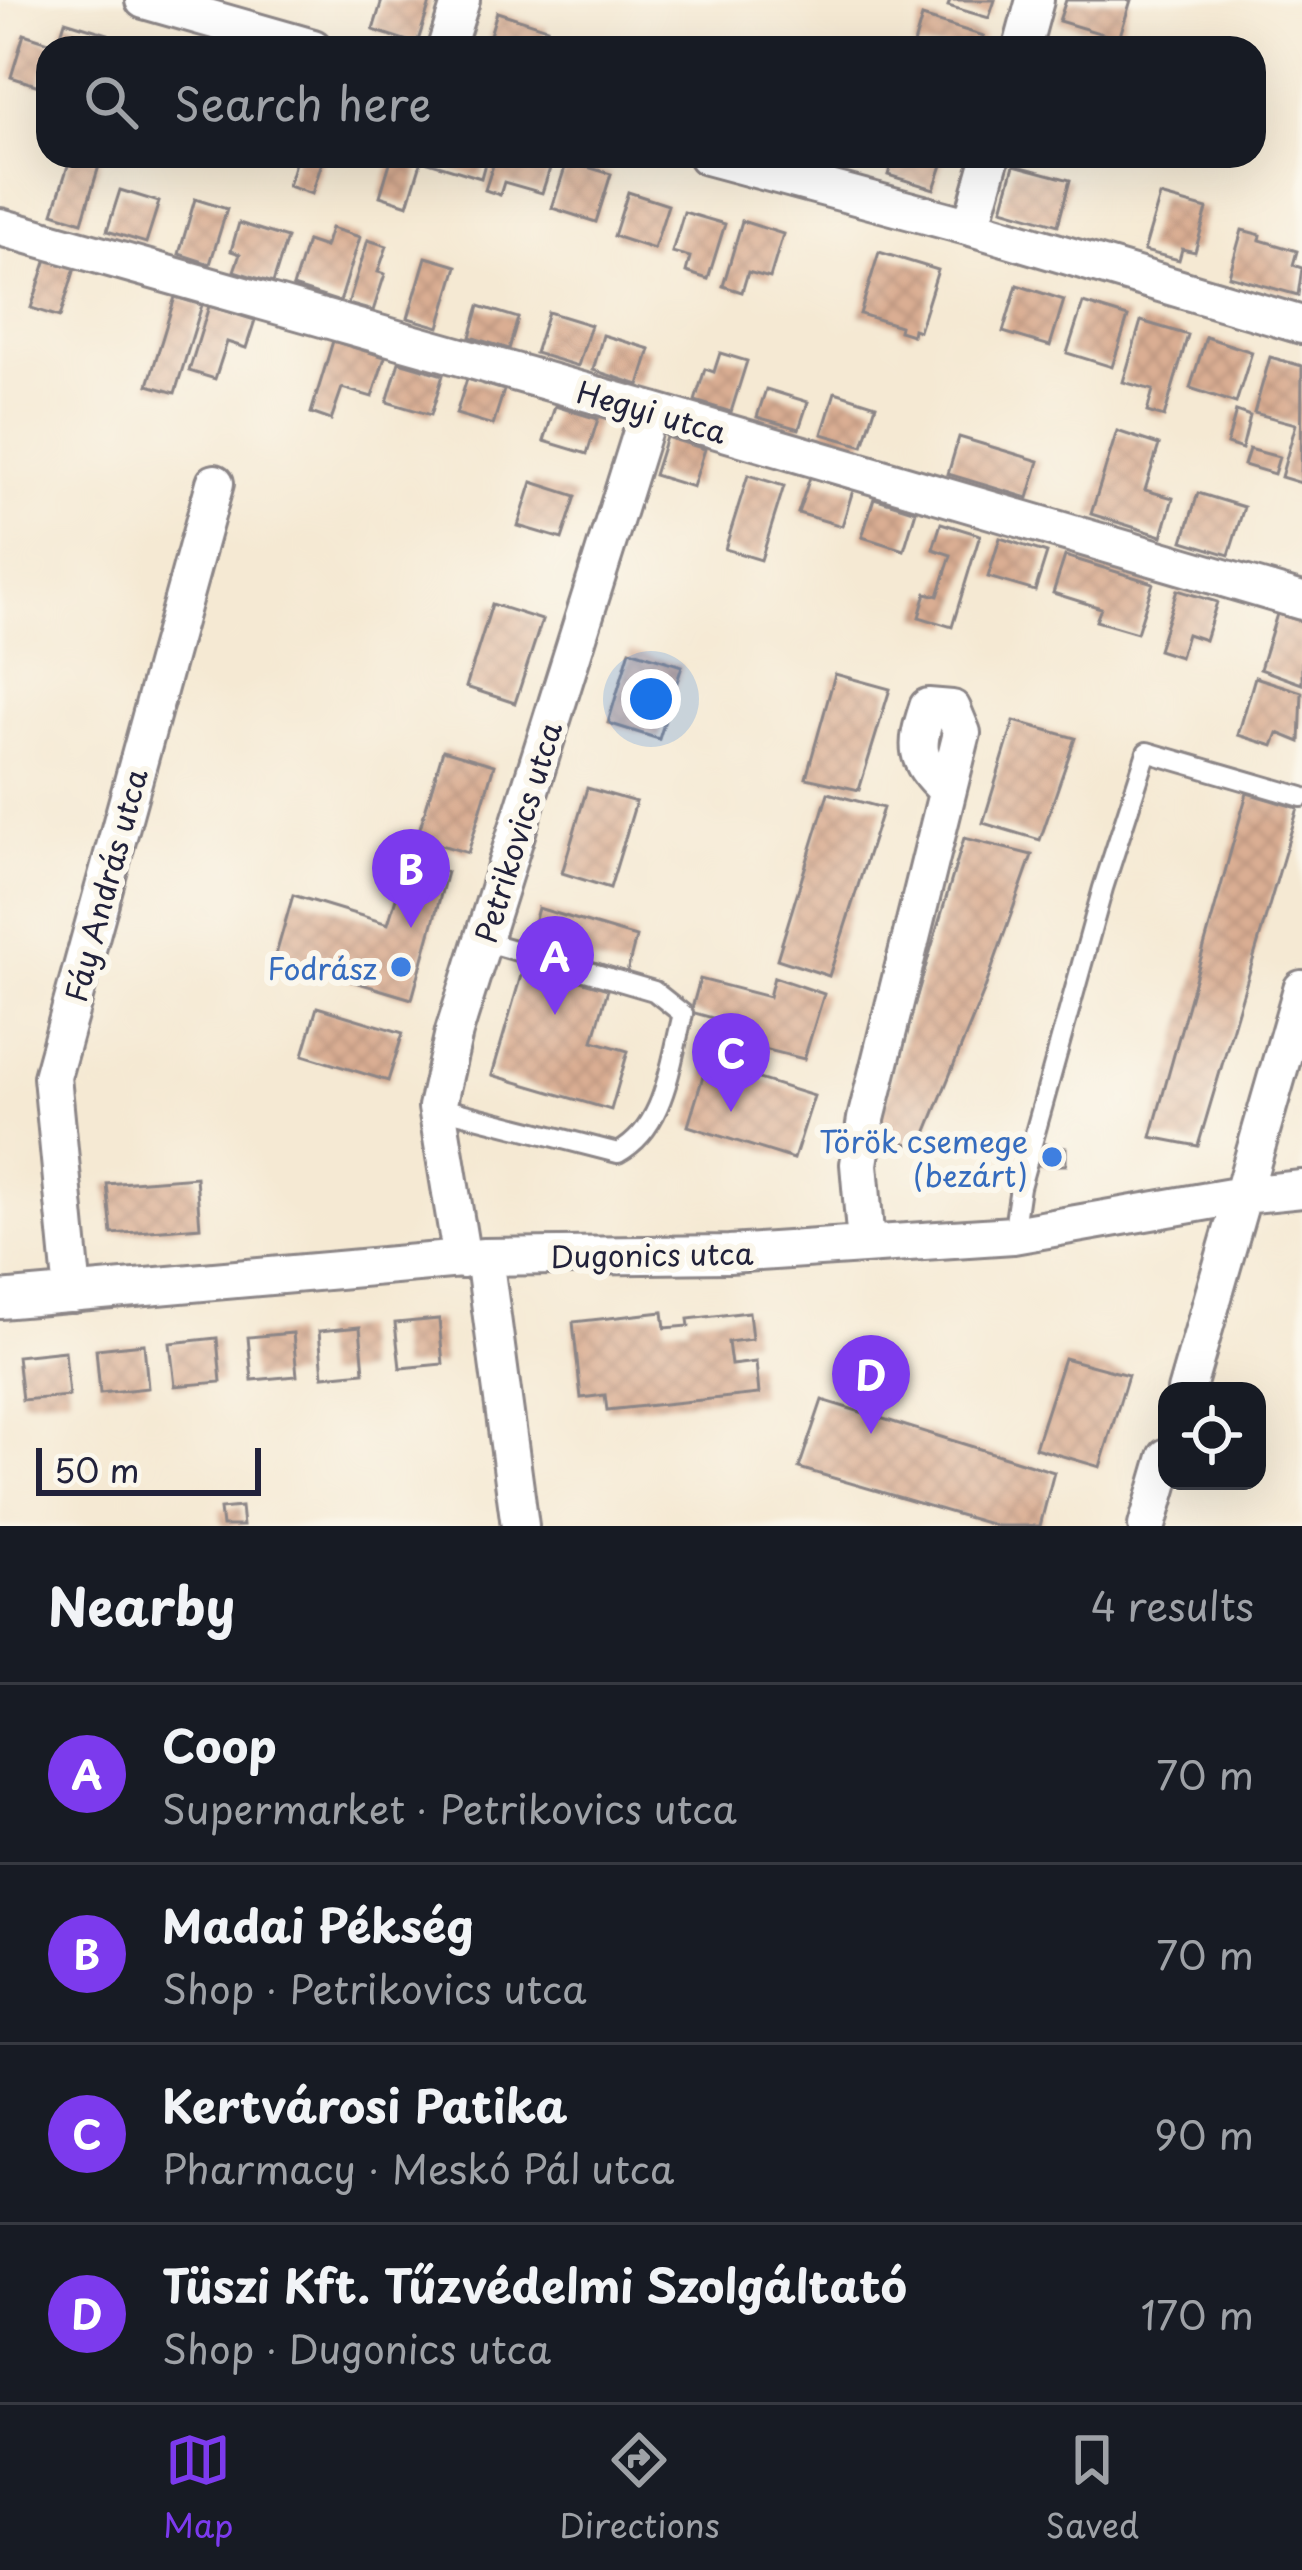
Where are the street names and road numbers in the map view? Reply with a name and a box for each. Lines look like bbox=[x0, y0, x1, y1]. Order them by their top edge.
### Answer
street label: Hegyi utca bbox=[572, 368, 732, 454]
street label: Petrikovics utca bbox=[462, 716, 572, 948]
street label: Fáy András utca bbox=[52, 763, 158, 1007]
street label: Dugonics utca bbox=[550, 1230, 754, 1278]

